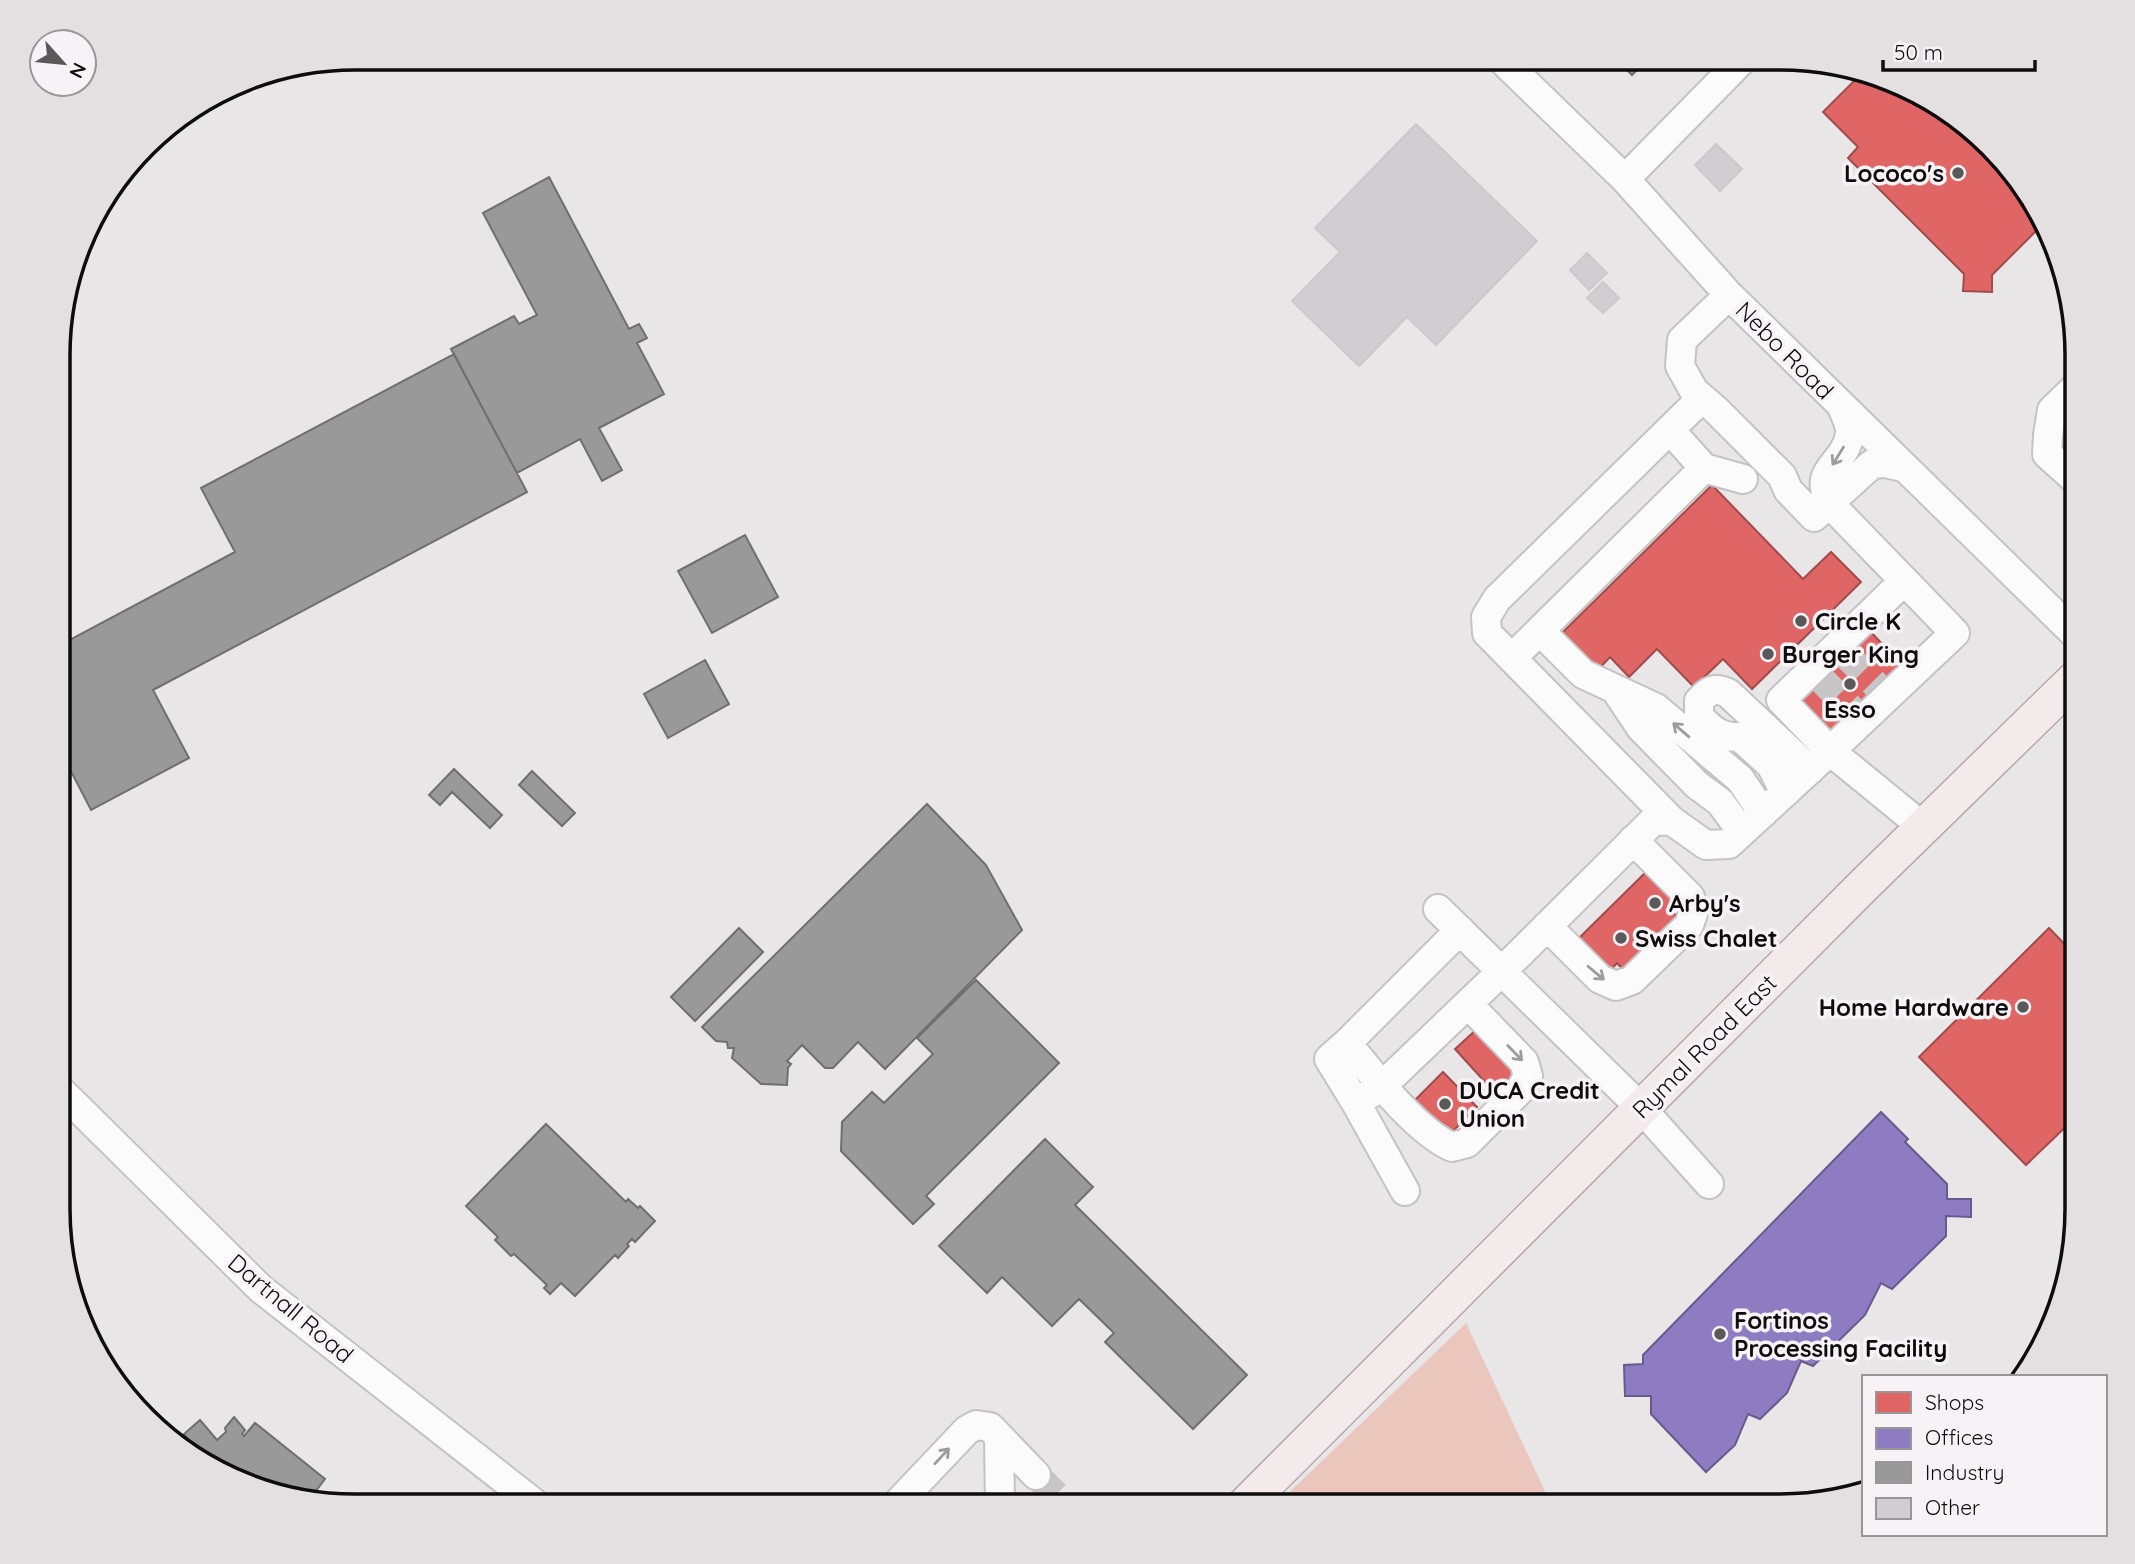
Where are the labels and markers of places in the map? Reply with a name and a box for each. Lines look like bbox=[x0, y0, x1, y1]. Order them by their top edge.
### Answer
place label: Lococo's bbox=[1844, 158, 1944, 188]
marker: Lococo's bbox=[1950, 165, 1966, 181]
place label: Circle K bbox=[1815, 606, 1901, 636]
marker: Circle K bbox=[1793, 613, 1809, 629]
place label: Burger King bbox=[1782, 639, 1919, 669]
marker: Burger King bbox=[1760, 646, 1776, 662]
marker: Esso bbox=[1842, 676, 1858, 692]
place label: Esso bbox=[1824, 694, 1876, 724]
place label: Arby's bbox=[1669, 888, 1741, 918]
marker: Arby's bbox=[1647, 895, 1663, 911]
place label: Swiss Chalet bbox=[1635, 923, 1778, 953]
marker: Swiss Chalet bbox=[1613, 930, 1629, 946]
place label: Home Hardware bbox=[1819, 992, 2009, 1022]
marker: Home Hardware bbox=[2015, 999, 2031, 1015]
place label: DUCA Credit Union bbox=[1459, 1075, 1600, 1133]
marker: DUCA Credit Union bbox=[1437, 1096, 1453, 1112]
place label: Fortinos Processing Facility bbox=[1734, 1305, 1947, 1363]
marker: Fortinos Processing Facility bbox=[1712, 1326, 1728, 1342]

